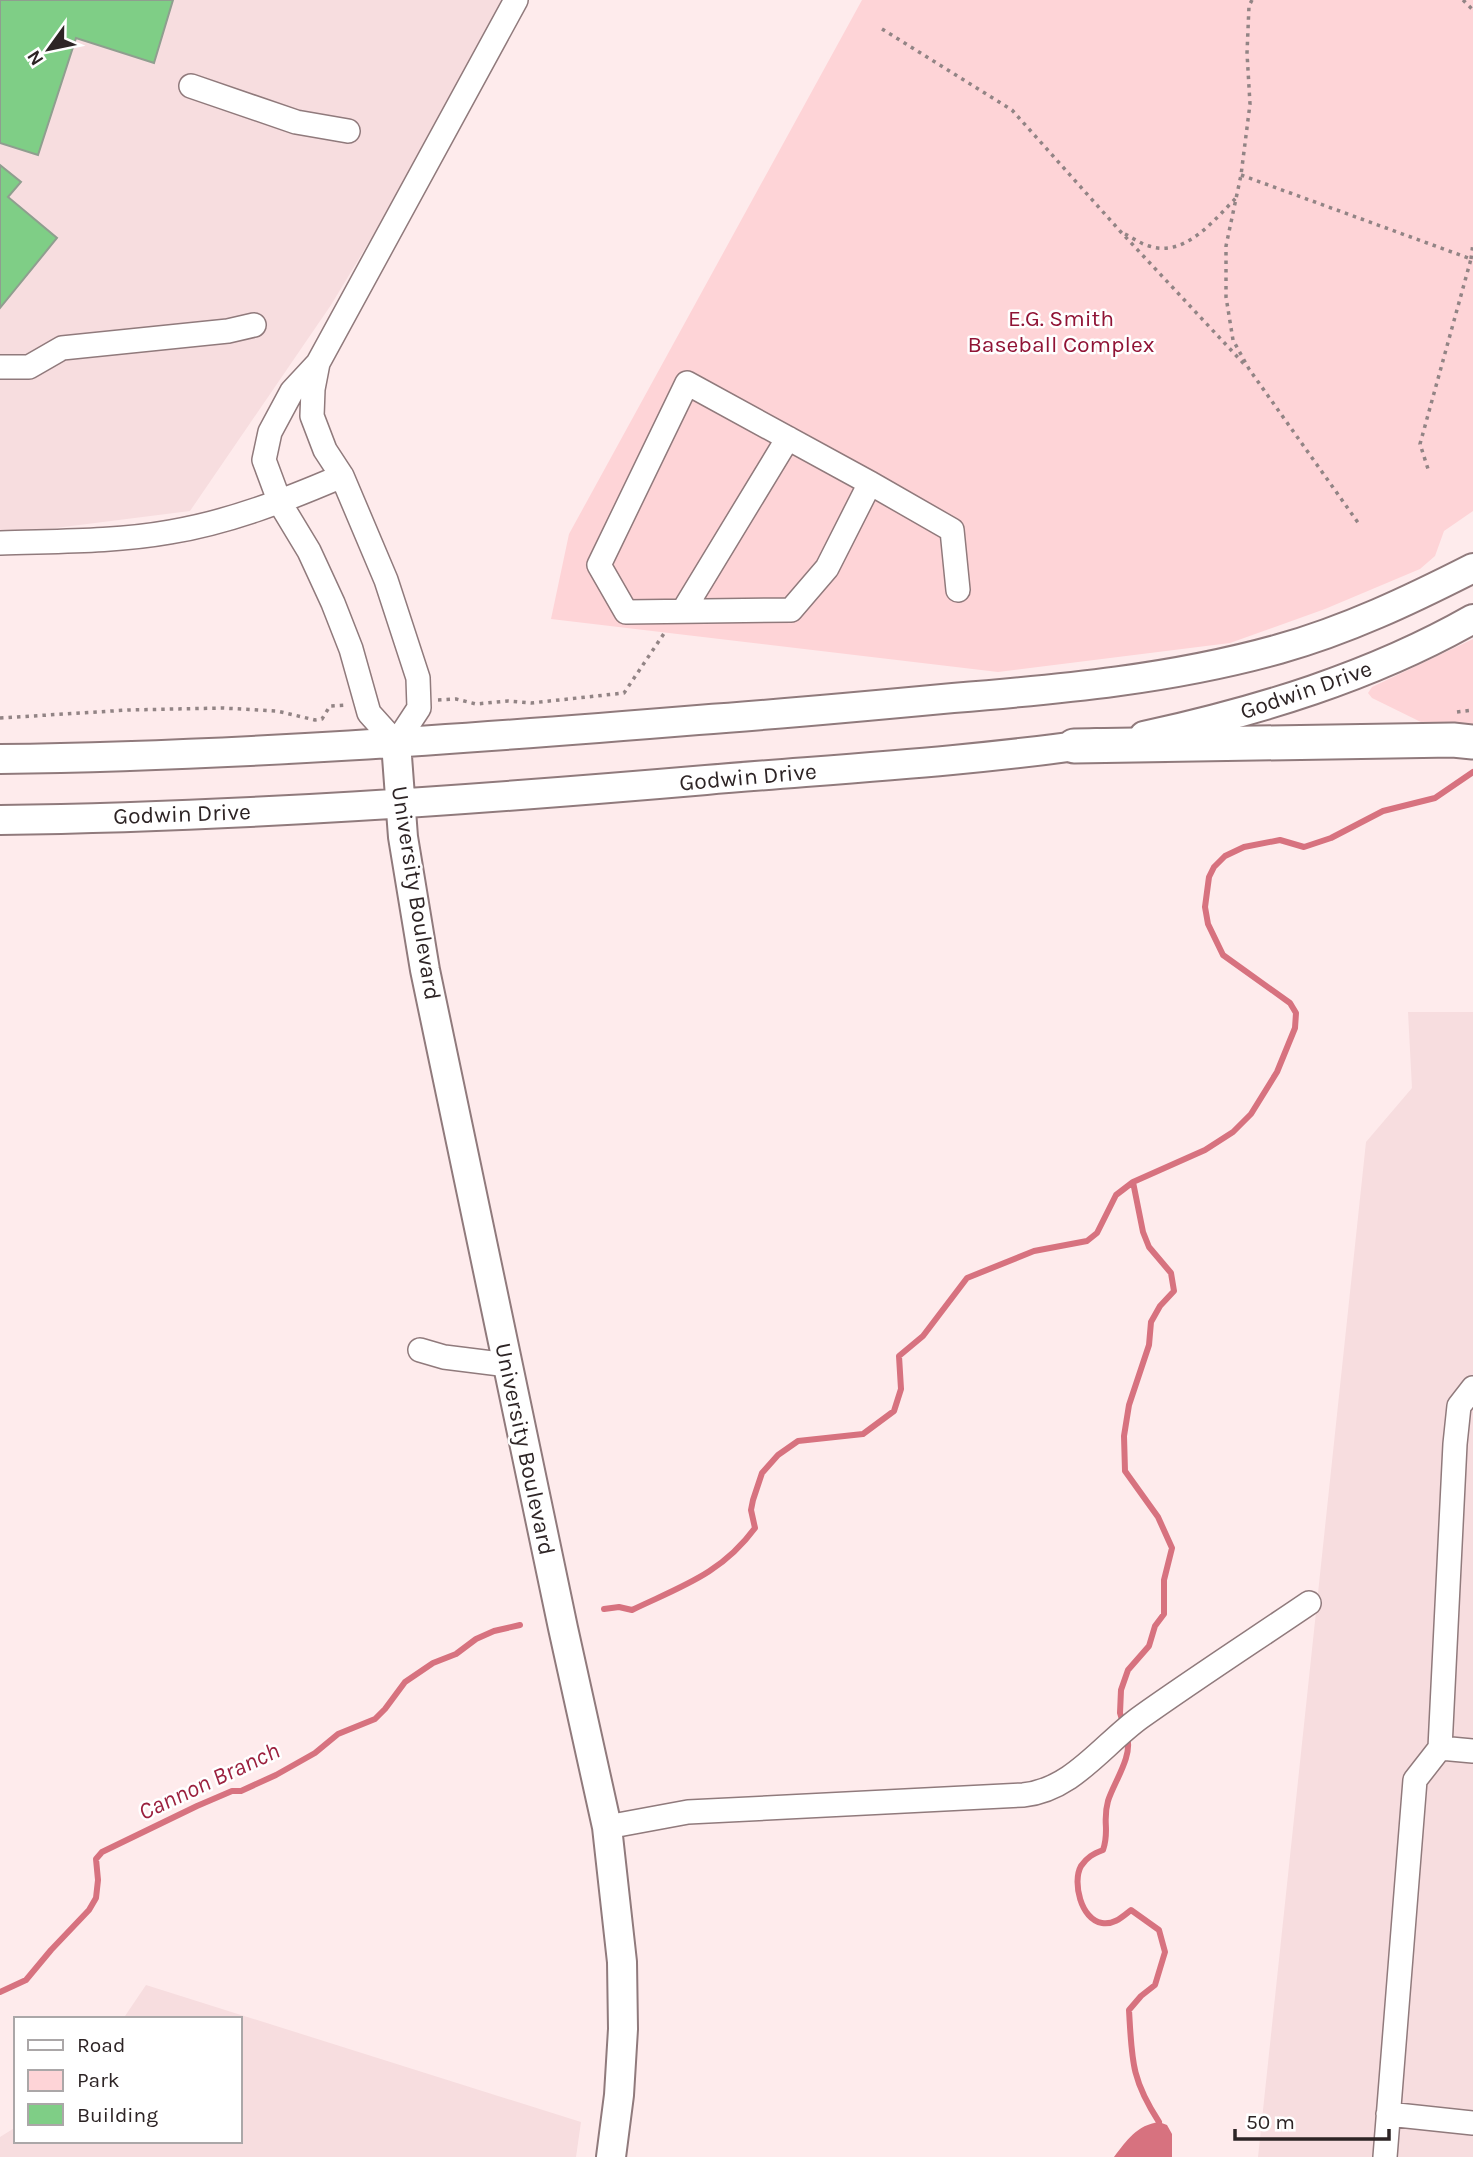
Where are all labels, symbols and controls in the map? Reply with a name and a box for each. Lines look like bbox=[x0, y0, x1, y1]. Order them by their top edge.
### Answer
north arrow bbox=[14, 14, 84, 84]
text: N bbox=[23, 46, 49, 69]
park label: E.G. Smith Baseball Complex bbox=[967, 305, 1155, 358]
street label: Godwin Drive bbox=[1237, 655, 1375, 725]
street label: Godwin Drive bbox=[678, 758, 818, 796]
street label: University Boulevard bbox=[386, 784, 446, 1002]
street label: Godwin Drive bbox=[113, 798, 251, 830]
street label: University Boulevard bbox=[489, 1340, 561, 1558]
water label: Cannon Branch bbox=[134, 1736, 284, 1826]
legend bbox=[14, 2017, 242, 2143]
text: Road bbox=[77, 2033, 125, 2057]
text: Park bbox=[77, 2068, 120, 2092]
scale bar bbox=[1235, 2098, 1389, 2142]
text: Building bbox=[77, 2103, 158, 2127]
text: 50 m bbox=[1246, 2110, 1295, 2134]

